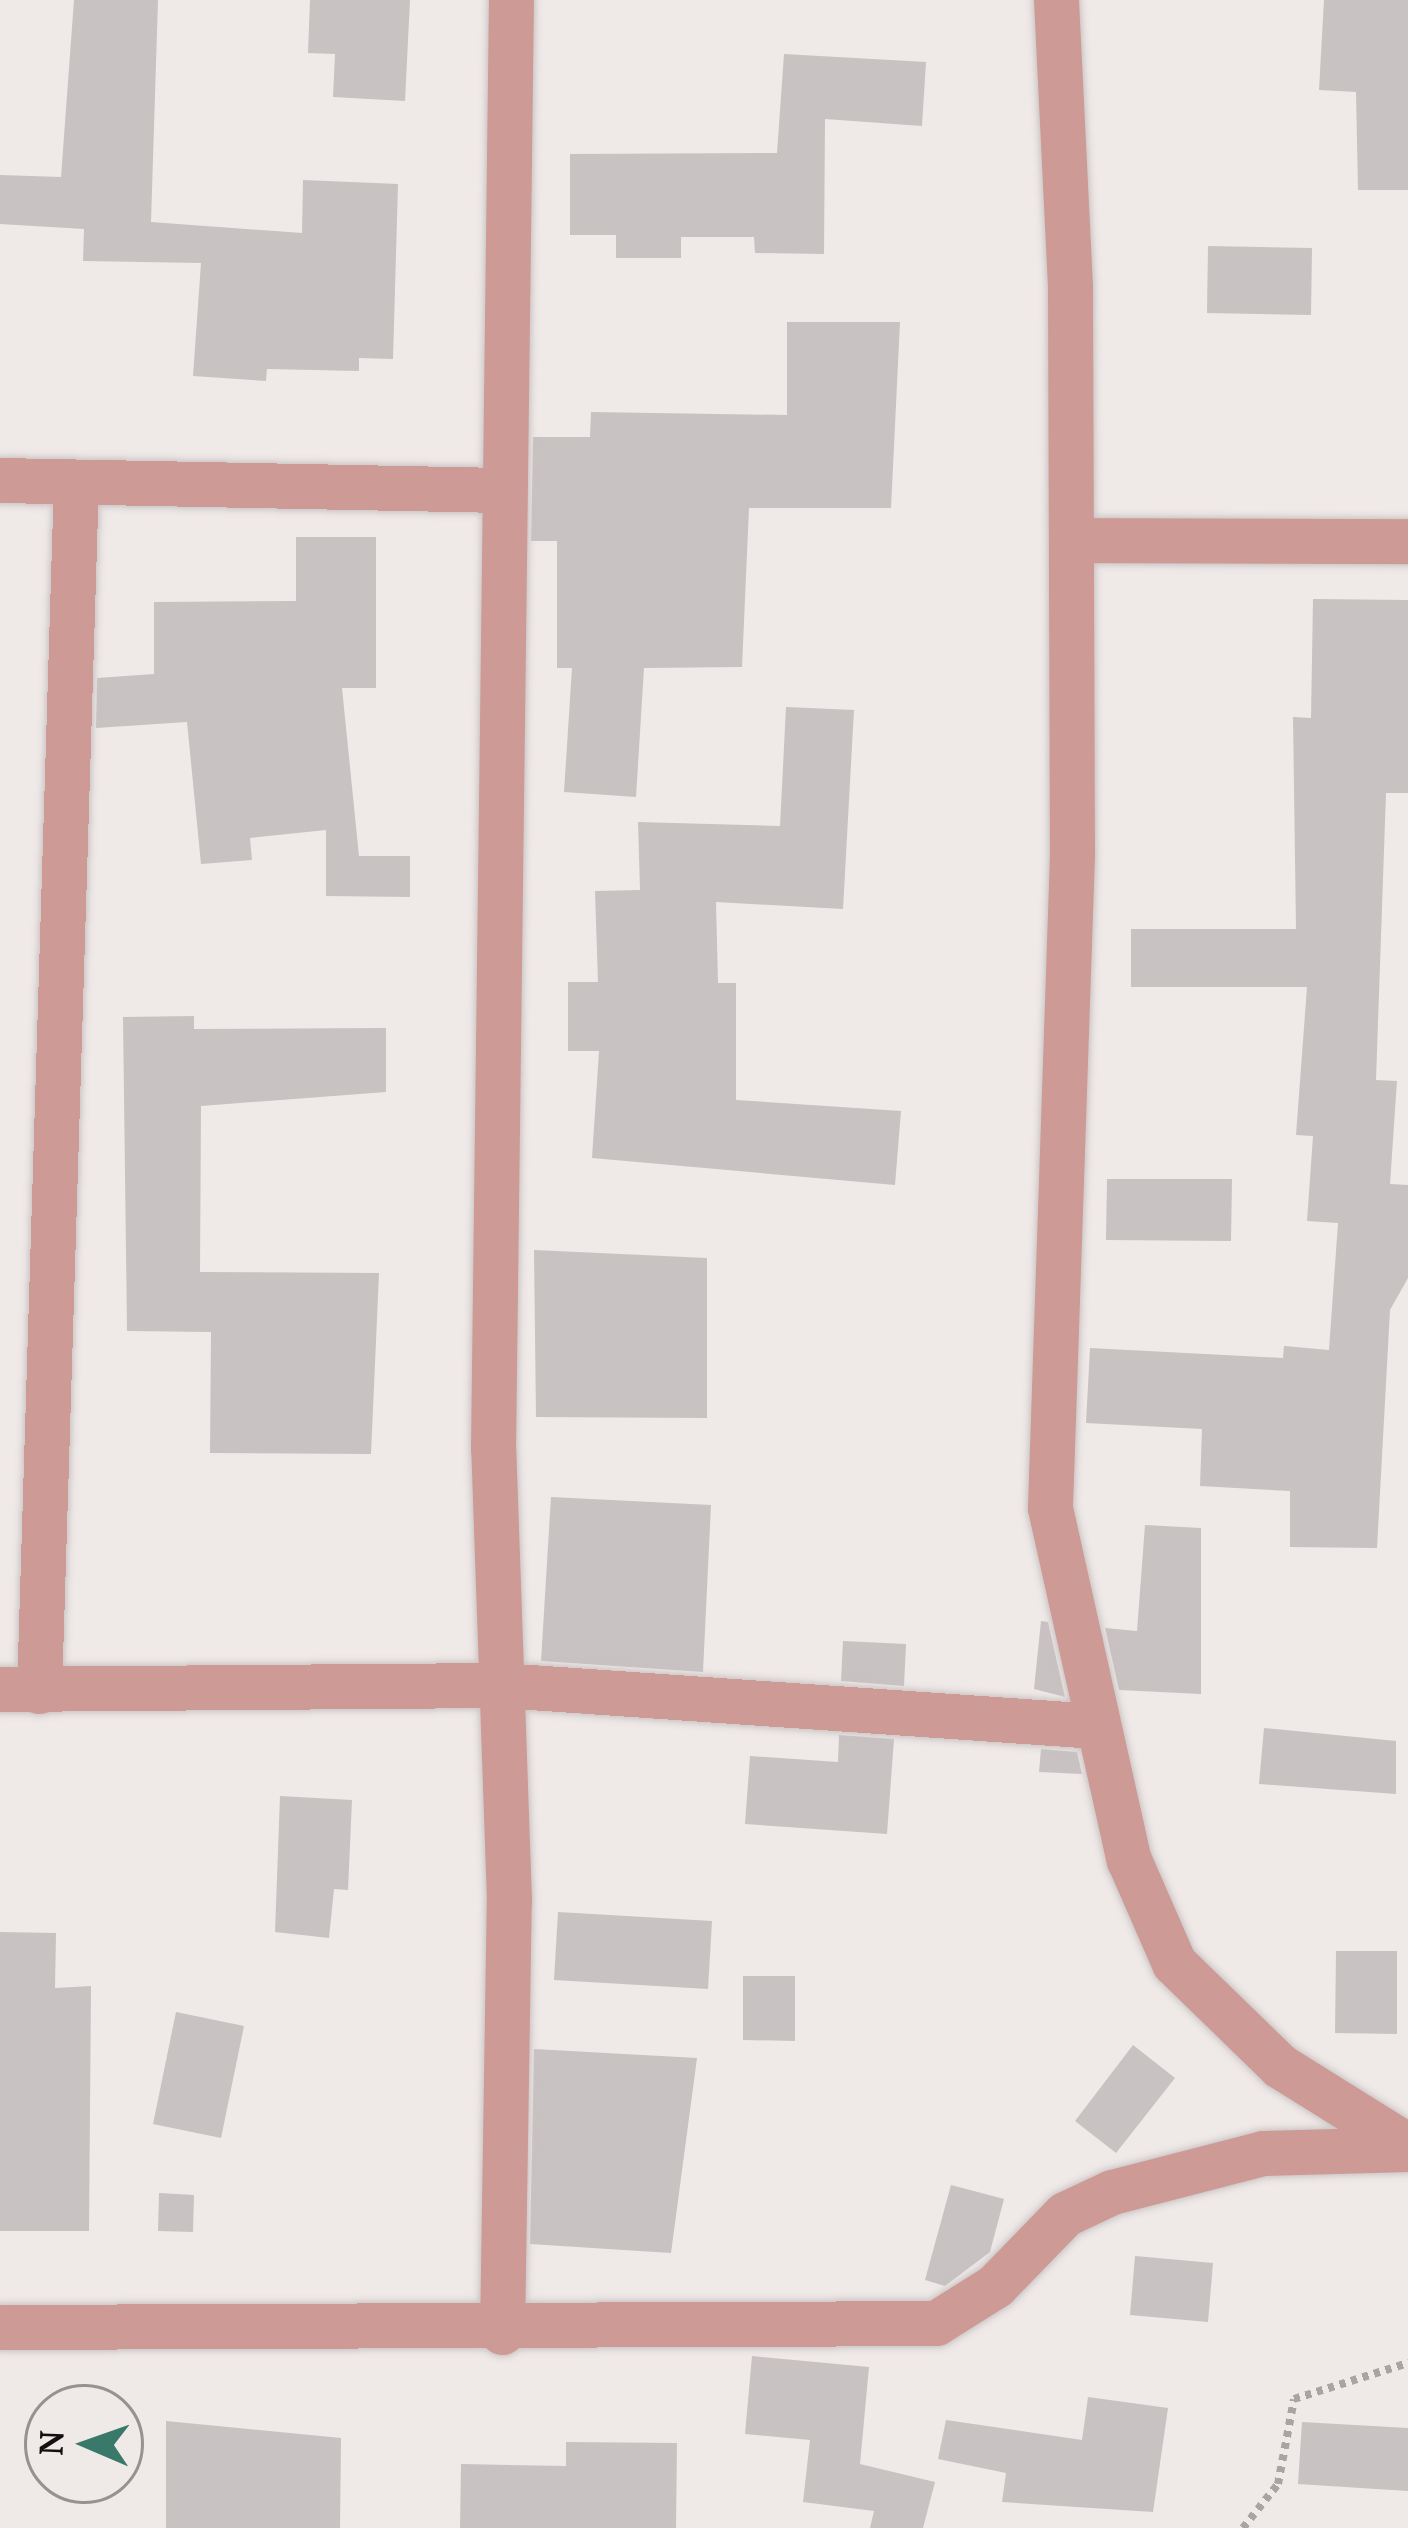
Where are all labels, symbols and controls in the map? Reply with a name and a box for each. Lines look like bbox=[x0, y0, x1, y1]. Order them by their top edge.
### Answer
north arrow bbox=[24, 2384, 144, 2504]
text: N bbox=[29, 2430, 72, 2456]

